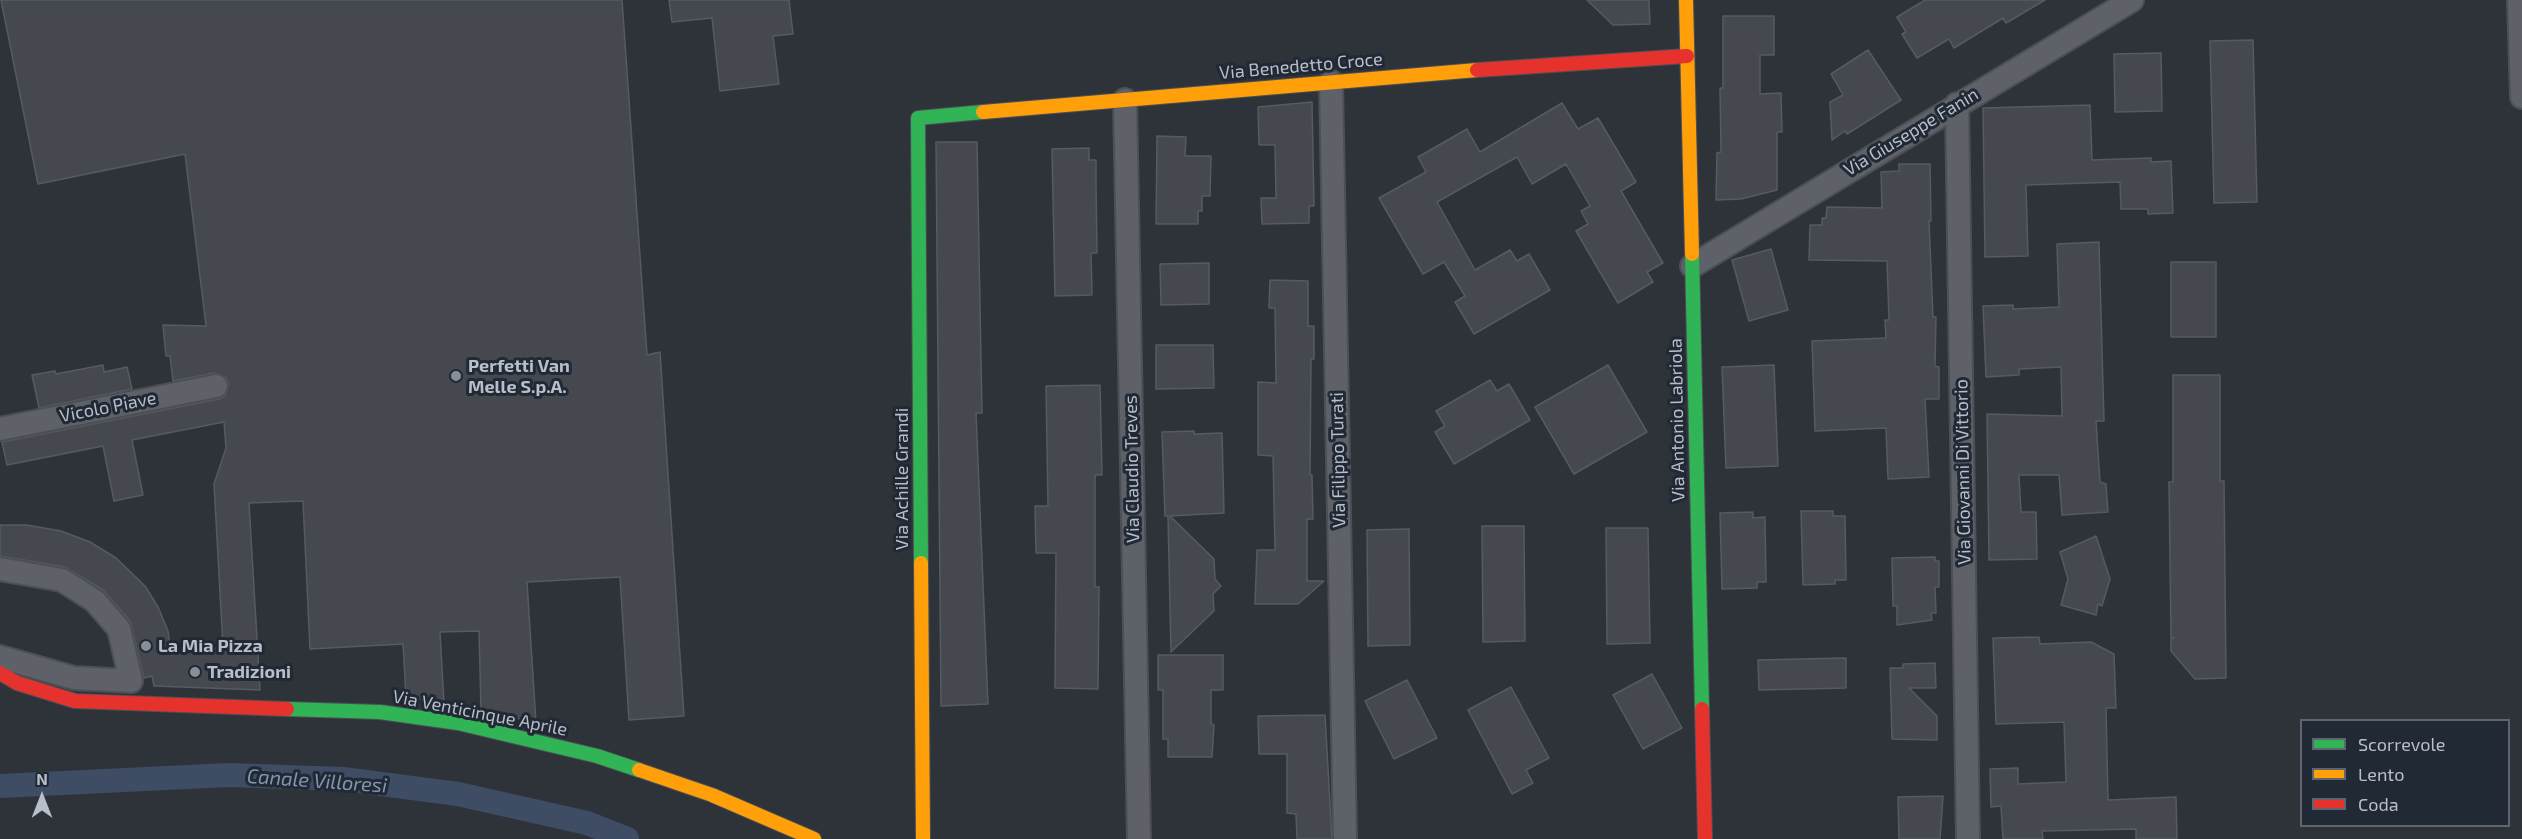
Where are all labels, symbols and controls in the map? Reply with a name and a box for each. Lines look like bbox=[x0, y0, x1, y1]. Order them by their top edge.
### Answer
street label: Via Benedetto Croce bbox=[1218, 48, 1384, 84]
street label: Via Giuseppe Fanin bbox=[1840, 83, 1982, 181]
street label: Via Antonio Labriola bbox=[1665, 338, 1689, 502]
place label: Perfetti Van Melle S.p.A. bbox=[468, 355, 570, 398]
marker: Perfetti Van Melle S.p.A. bbox=[449, 369, 463, 383]
street label: Via Giovanni Di Vittorio bbox=[1951, 379, 1975, 565]
street label: Vicolo Piave bbox=[58, 387, 158, 427]
street label: Via Filippo Turati bbox=[1326, 392, 1350, 528]
street label: Via Claudio Treves bbox=[1120, 395, 1144, 543]
street label: Via Achille Grandi bbox=[891, 408, 913, 550]
place label: La Mia Pizza bbox=[158, 635, 263, 657]
marker: La Mia Pizza bbox=[139, 639, 153, 653]
place label: Tradizioni bbox=[207, 661, 291, 683]
marker: Tradizioni bbox=[188, 665, 202, 679]
street label: Via Venticinque Aprile bbox=[391, 685, 569, 741]
legend bbox=[2300, 719, 2510, 827]
text: Scorrevole bbox=[2358, 733, 2445, 755]
text: Lento bbox=[2358, 763, 2404, 785]
water label: Canale Villoresi bbox=[246, 764, 388, 798]
north arrow bbox=[12, 767, 72, 827]
text: N bbox=[36, 769, 48, 788]
text: Coda bbox=[2358, 793, 2399, 815]

